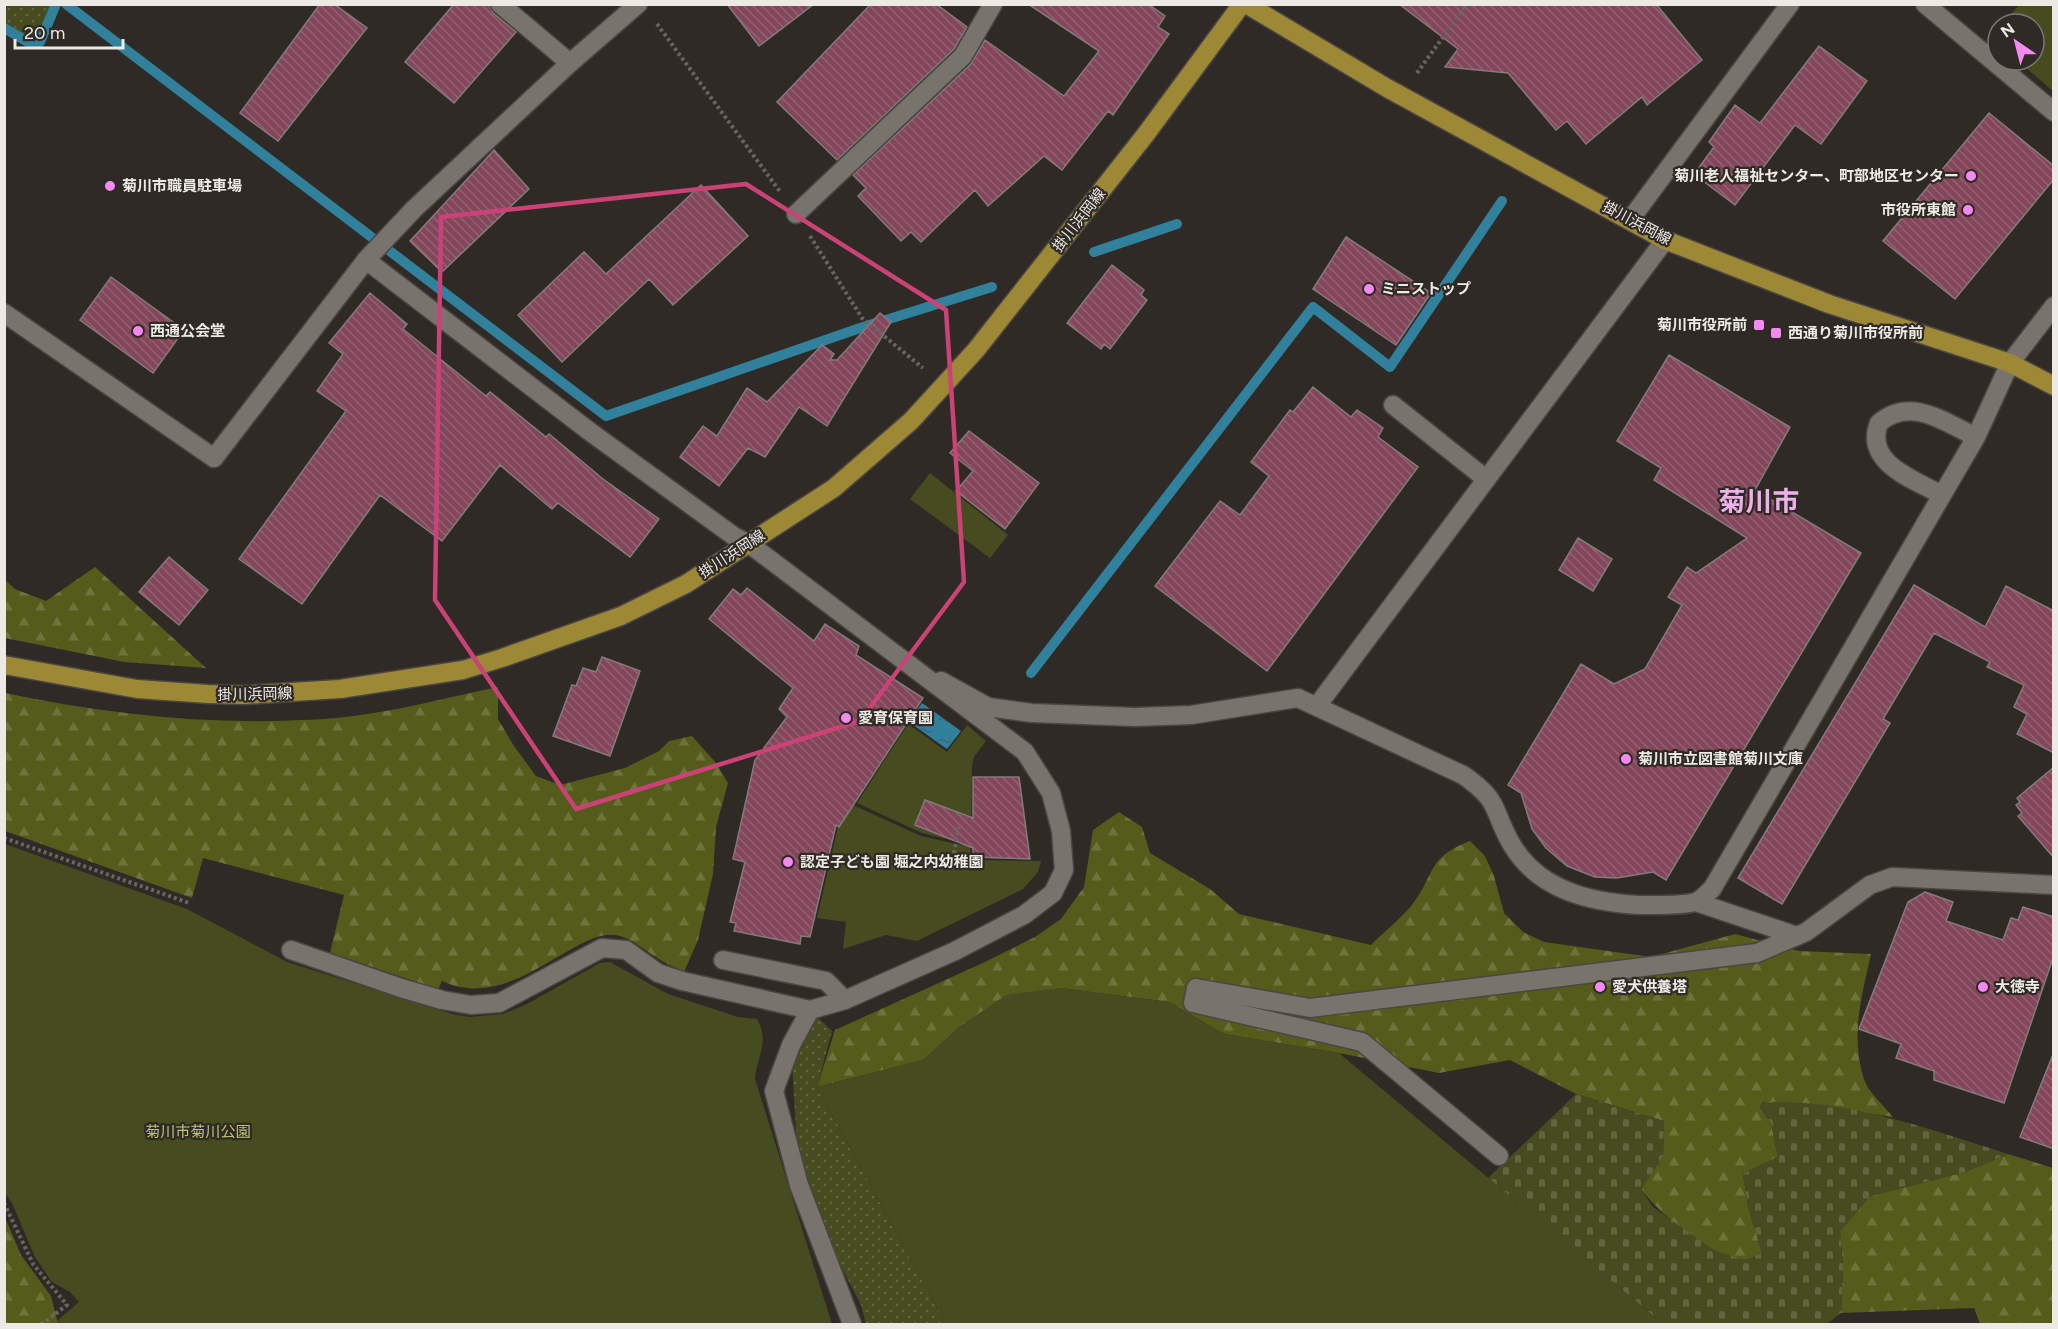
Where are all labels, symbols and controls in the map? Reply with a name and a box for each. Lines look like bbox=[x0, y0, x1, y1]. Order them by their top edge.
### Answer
scale bar bbox=[15, 12, 123, 50]
north arrow bbox=[1986, 12, 2046, 72]
text: N bbox=[1997, 19, 2018, 41]
text: 20 m bbox=[24, 22, 65, 44]
place label: 菊川老人福祉センター、町部地区センター bbox=[1674, 167, 1959, 185]
marker: 菊川老人福祉センター、町部地区センター bbox=[1964, 169, 1978, 183]
place label: 菊川市職員駐車場 bbox=[122, 177, 242, 195]
marker: 菊川市職員駐車場 bbox=[103, 179, 117, 193]
street label: 掛川浜岡線 bbox=[1049, 185, 1109, 255]
street label: 掛川浜岡線 bbox=[1600, 197, 1674, 249]
place label: 市役所東館 bbox=[1881, 201, 1956, 219]
marker: 市役所東館 bbox=[1961, 203, 1975, 217]
place label: ミニストップ bbox=[1381, 280, 1471, 298]
marker: ミニストップ bbox=[1362, 282, 1376, 296]
place label: 菊川市役所前 bbox=[1657, 316, 1747, 334]
marker: 菊川市役所前 bbox=[1752, 318, 1766, 332]
place label: 西通公会堂 bbox=[150, 322, 225, 340]
marker: 西通公会堂 bbox=[131, 324, 145, 338]
place label: 西通り菊川市役所前 bbox=[1788, 324, 1923, 342]
marker: 西通り菊川市役所前 bbox=[1769, 326, 1783, 340]
district label: 菊川市 bbox=[1719, 485, 1800, 518]
street label: 掛川浜岡線 bbox=[696, 526, 768, 582]
street label: 掛川浜岡線 bbox=[217, 684, 293, 704]
place label: 愛育保育園 bbox=[858, 709, 933, 727]
marker: 愛育保育園 bbox=[839, 711, 853, 725]
place label: 菊川市立図書館菊川文庫 bbox=[1638, 750, 1803, 768]
marker: 菊川市立図書館菊川文庫 bbox=[1619, 752, 1633, 766]
place label: 認定子ども園 堀之内幼稚園 bbox=[800, 853, 984, 871]
marker: 認定子ども園 堀之内幼稚園 bbox=[781, 855, 795, 869]
place label: 愛犬供養塔 bbox=[1612, 978, 1687, 996]
place label: 大徳寺 bbox=[1995, 978, 2040, 996]
marker: 愛犬供養塔 bbox=[1593, 980, 1607, 994]
marker: 大徳寺 bbox=[1976, 980, 1990, 994]
park label: 菊川市菊川公園 bbox=[145, 1123, 251, 1141]

